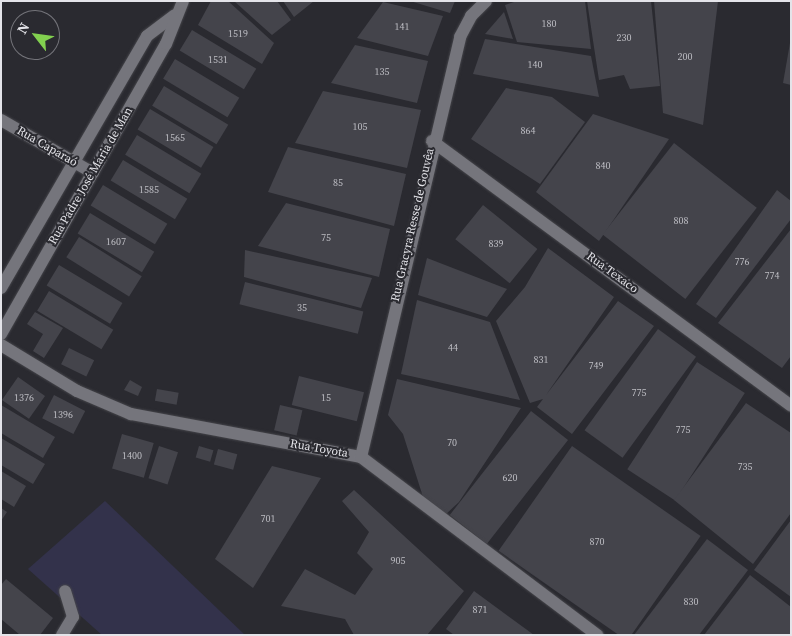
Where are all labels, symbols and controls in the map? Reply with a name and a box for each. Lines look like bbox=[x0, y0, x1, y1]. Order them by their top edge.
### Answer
north arrow bbox=[10, 10, 60, 60]
house number: 180 bbox=[542, 18, 556, 30]
text: N bbox=[12, 19, 34, 37]
house number: 141 bbox=[395, 21, 409, 33]
house number: 1519 bbox=[228, 28, 248, 40]
house number: 230 bbox=[617, 32, 631, 44]
house number: 200 bbox=[678, 51, 692, 63]
house number: 1531 bbox=[208, 54, 228, 66]
house number: 140 bbox=[528, 59, 542, 71]
house number: 135 bbox=[375, 66, 389, 78]
street label: Rua Padre José Maria de Man bbox=[46, 105, 136, 247]
house number: 105 bbox=[353, 121, 367, 133]
street label: Rua Caparaó bbox=[14, 124, 80, 170]
house number: 864 bbox=[521, 125, 535, 137]
house number: 1565 bbox=[165, 132, 185, 144]
street label: Rua Gracyra Resse de Gouvêa bbox=[388, 147, 438, 303]
house number: 840 bbox=[596, 160, 610, 172]
house number: 85 bbox=[333, 177, 343, 189]
house number: 1585 bbox=[139, 184, 159, 196]
house number: 808 bbox=[674, 215, 688, 227]
house number: 75 bbox=[321, 232, 331, 244]
house number: 1607 bbox=[106, 236, 126, 248]
house number: 839 bbox=[489, 238, 503, 250]
street label: Rua Texaco bbox=[583, 249, 641, 297]
house number: 776 bbox=[735, 256, 749, 268]
house number: 774 bbox=[765, 270, 779, 282]
house number: 35 bbox=[297, 302, 307, 314]
house number: 44 bbox=[448, 342, 458, 354]
house number: 831 bbox=[534, 354, 548, 366]
house number: 749 bbox=[589, 360, 603, 372]
house number: 775 bbox=[632, 387, 646, 399]
house number: 1376 bbox=[14, 392, 34, 404]
house number: 15 bbox=[321, 392, 331, 404]
house number: 1396 bbox=[53, 409, 73, 421]
house number: 775 bbox=[676, 424, 690, 436]
street label: Rua Toyota bbox=[289, 437, 349, 461]
house number: 70 bbox=[447, 437, 457, 449]
house number: 1400 bbox=[122, 450, 142, 462]
house number: 735 bbox=[738, 461, 752, 473]
house number: 620 bbox=[503, 472, 517, 484]
house number: 701 bbox=[261, 513, 275, 525]
house number: 870 bbox=[590, 536, 604, 548]
house number: 905 bbox=[391, 555, 405, 567]
house number: 830 bbox=[684, 596, 698, 608]
house number: 871 bbox=[473, 604, 487, 616]

